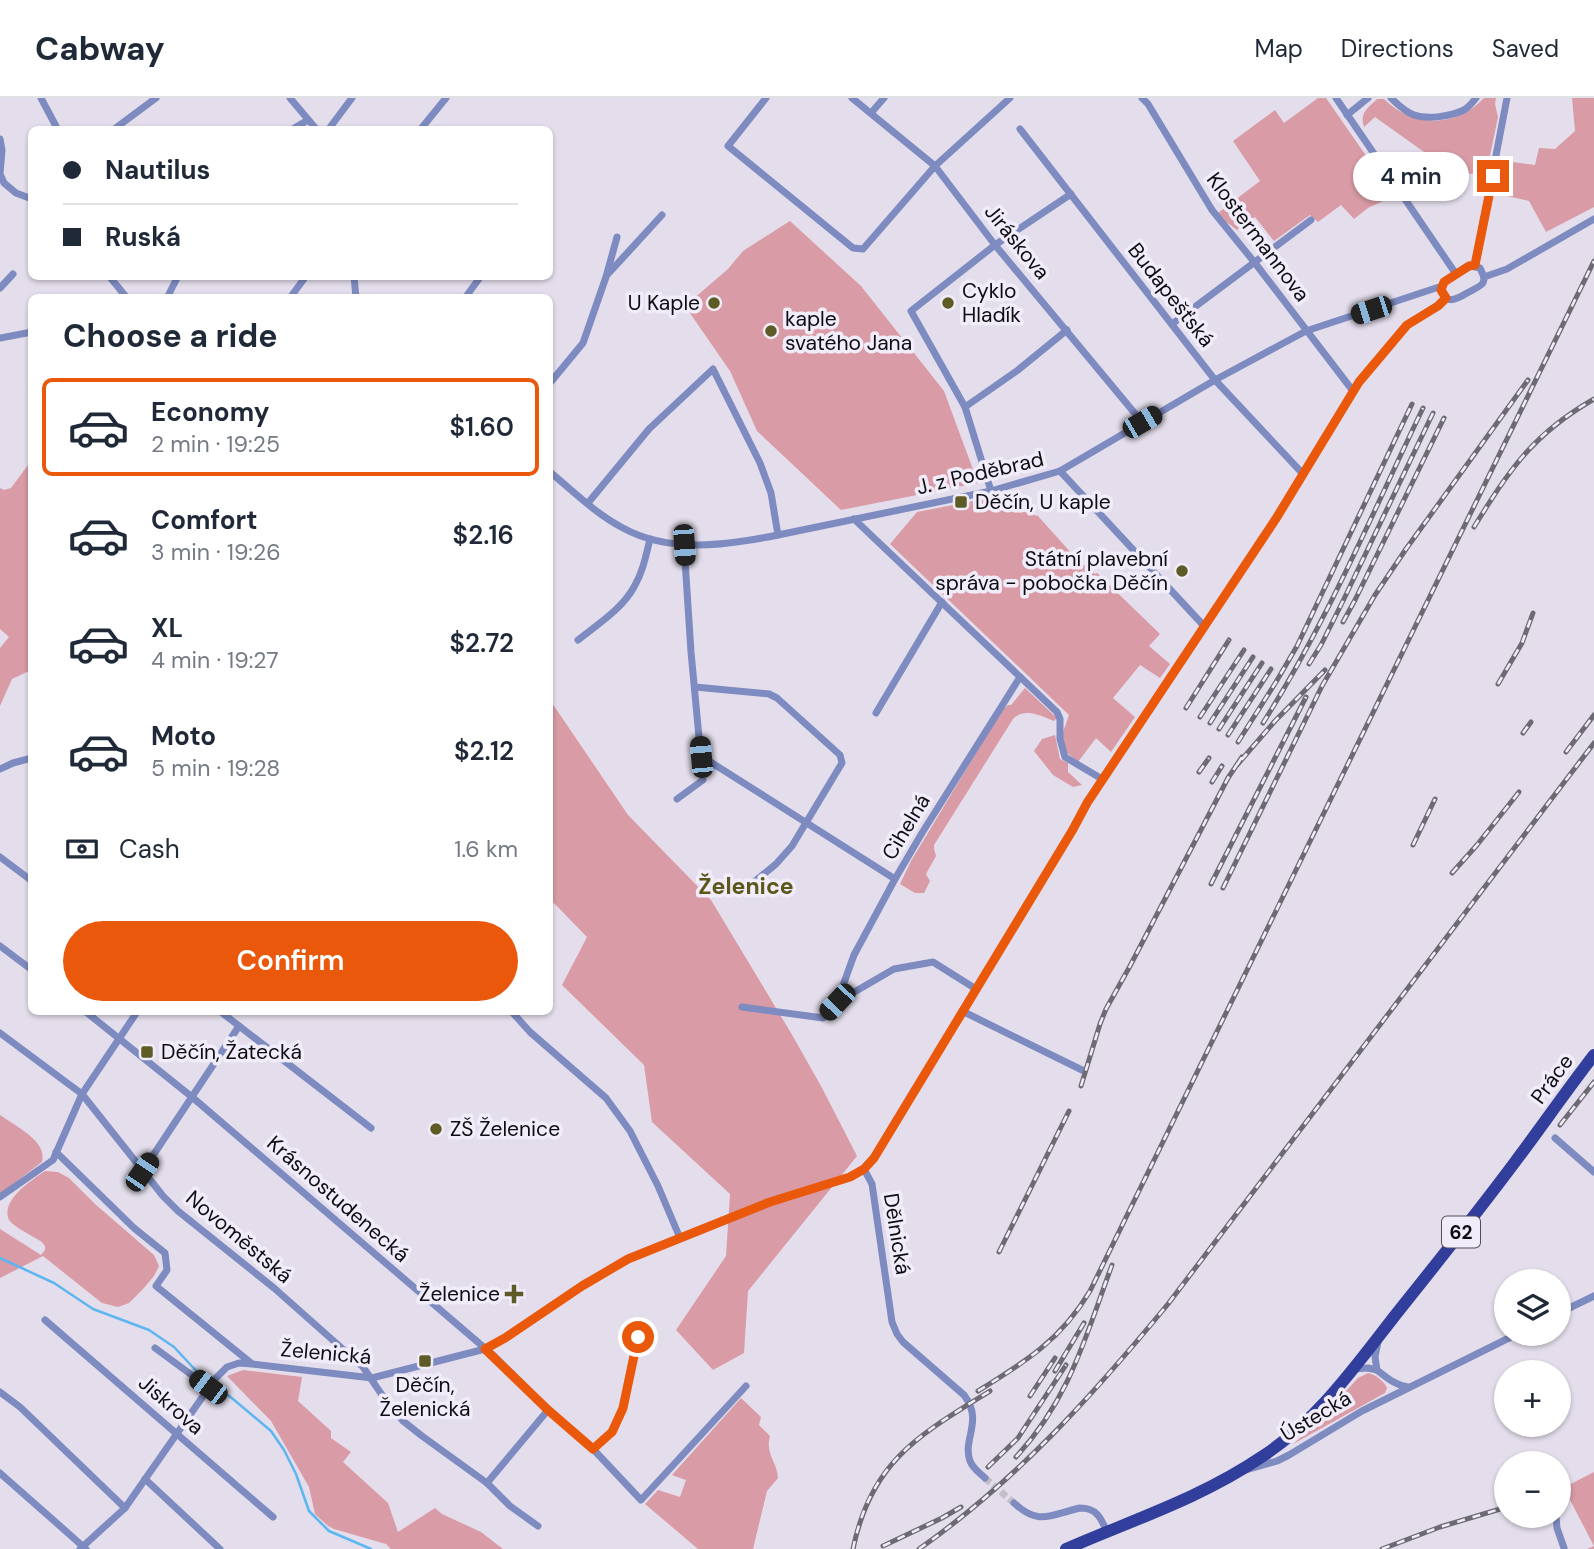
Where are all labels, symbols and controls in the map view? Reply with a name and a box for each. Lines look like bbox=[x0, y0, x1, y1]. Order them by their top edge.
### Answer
text: Cabway bbox=[35, 27, 165, 70]
text: Map bbox=[1255, 33, 1303, 64]
text: Directions bbox=[1341, 33, 1454, 64]
text: Saved bbox=[1492, 33, 1559, 64]
callout: 4 min bbox=[1353, 152, 1468, 200]
text: Nautilus bbox=[105, 153, 210, 187]
route end bbox=[1477, 160, 1509, 192]
text: 4 min bbox=[1380, 161, 1442, 191]
street label: Klostermannova bbox=[1200, 167, 1316, 307]
street label: Jiráskova bbox=[978, 199, 1056, 285]
text: Ruská bbox=[105, 220, 181, 254]
street label: Budapešťská bbox=[1121, 237, 1221, 353]
place label: Cyklo Hladík bbox=[962, 277, 1021, 329]
place label: U Kaple bbox=[628, 289, 700, 317]
car bbox=[1348, 294, 1395, 326]
marker: U Kaple bbox=[706, 295, 722, 311]
marker: Cyklo Hladík bbox=[940, 295, 956, 311]
place label: kaple svatého Jana bbox=[785, 305, 912, 357]
text: Choose a ride bbox=[63, 315, 278, 357]
marker: kaple svatého Jana bbox=[763, 323, 779, 339]
text: Economy bbox=[151, 395, 269, 429]
icon: car bbox=[67, 396, 130, 459]
car bbox=[1119, 402, 1166, 442]
text: $1.60 bbox=[449, 410, 514, 444]
text: 2 min · 19:25 bbox=[151, 429, 280, 459]
street label: J. z Poděbrad bbox=[914, 445, 1046, 501]
place label: Děčín, U kaple bbox=[975, 488, 1111, 516]
marker: Děčín, U kaple bbox=[953, 494, 969, 510]
text: Comfort bbox=[151, 503, 257, 537]
icon: car bbox=[67, 504, 130, 567]
text: $2.16 bbox=[453, 518, 514, 552]
car bbox=[673, 523, 696, 567]
text: 3 min · 19:26 bbox=[151, 537, 281, 567]
place label: Státní plavební správa - pobočka Děčín bbox=[935, 545, 1168, 597]
marker: Státní plavební správa - pobočka Děčín bbox=[1174, 563, 1190, 579]
text: XL bbox=[151, 611, 183, 645]
icon: car bbox=[67, 612, 130, 675]
text: $2.72 bbox=[450, 626, 514, 660]
text: 4 min · 19:27 bbox=[151, 645, 279, 675]
text: Moto bbox=[151, 719, 216, 753]
icon: car bbox=[67, 720, 130, 783]
text: $2.12 bbox=[454, 734, 514, 768]
car bbox=[689, 735, 714, 779]
text: 5 min · 19:28 bbox=[151, 753, 280, 783]
street label: Cihelná bbox=[875, 789, 937, 865]
icon: cash bbox=[63, 830, 101, 868]
text: Cash bbox=[119, 832, 180, 866]
text: 1.6 km bbox=[454, 834, 518, 864]
district label: Želenice bbox=[698, 871, 794, 901]
button: Confirm bbox=[63, 921, 518, 1001]
car bbox=[815, 979, 860, 1025]
place label: Děčín, Žatecká bbox=[161, 1038, 302, 1066]
marker: Děčín, Žatecká bbox=[139, 1044, 155, 1060]
street label: Práce bbox=[1524, 1048, 1580, 1110]
place label: ZŠ Želenice bbox=[450, 1115, 560, 1143]
marker: ZŠ Želenice bbox=[428, 1121, 444, 1137]
street label: Krásnostudenecká bbox=[261, 1129, 415, 1269]
car bbox=[122, 1149, 163, 1195]
street label: Novoměstská bbox=[180, 1184, 298, 1290]
street label: Dělnická bbox=[877, 1191, 917, 1277]
road number: 62 bbox=[1442, 1216, 1480, 1248]
map controls bbox=[1494, 1269, 1571, 1528]
button: layers bbox=[1494, 1269, 1571, 1346]
place label: Želenice bbox=[419, 1280, 500, 1308]
marker: Želenice bbox=[506, 1286, 522, 1302]
route start bbox=[622, 1321, 654, 1353]
street label: Želenická bbox=[279, 1335, 373, 1371]
marker: Děčín, Želenická bbox=[417, 1353, 433, 1369]
button: + bbox=[1494, 1360, 1571, 1437]
car bbox=[185, 1366, 232, 1408]
street label: Jiskrova bbox=[132, 1369, 210, 1441]
place label: Děčín, Želenická bbox=[380, 1371, 470, 1423]
street label: Ústecká bbox=[1276, 1384, 1356, 1448]
button: − bbox=[1494, 1451, 1571, 1528]

